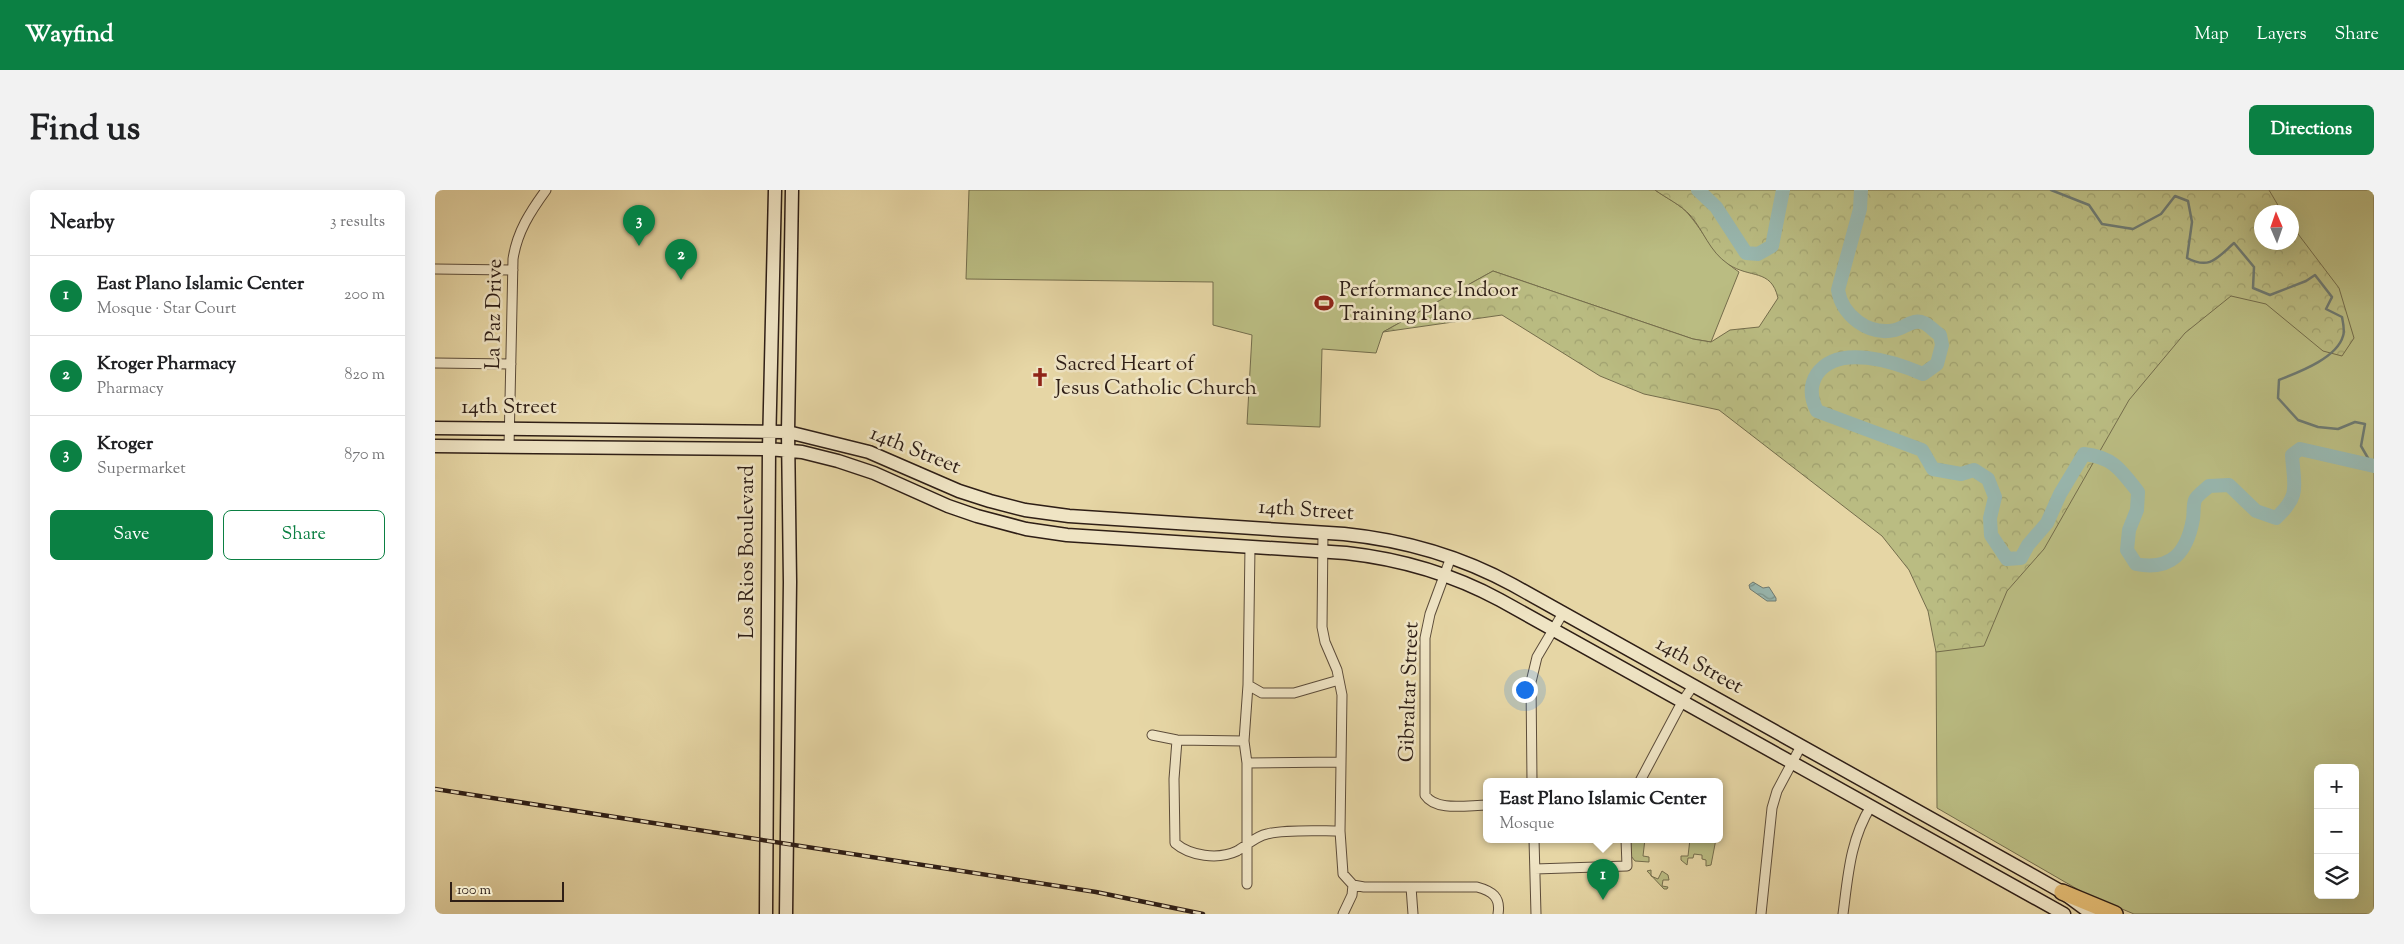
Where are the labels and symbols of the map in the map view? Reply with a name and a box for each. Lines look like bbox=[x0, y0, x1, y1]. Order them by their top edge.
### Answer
pin: 3 bbox=[623, 205, 655, 246]
north arrow bbox=[2254, 205, 2299, 250]
pin: 2 bbox=[665, 239, 697, 280]
street label: La Paz Drive bbox=[479, 258, 511, 370]
place label: Performance Indoor Training Plano bbox=[1339, 276, 1519, 330]
sports icon: Performance Indoor Training Plano bbox=[1313, 292, 1335, 314]
place label: Sacred Heart of Jesus Catholic Church bbox=[1054, 350, 1257, 404]
church icon: Sacred Heart of Jesus Catholic Church bbox=[1029, 366, 1051, 388]
street label: 14th Street bbox=[461, 393, 557, 423]
street label: 14th Street bbox=[865, 419, 965, 483]
street label: Los Rios Boulevard bbox=[733, 465, 763, 639]
street label: 14th Street bbox=[1257, 493, 1355, 529]
street label: Gibraltar Street bbox=[1393, 621, 1427, 763]
street label: 14th Street bbox=[1650, 630, 1748, 702]
your location bbox=[1512, 677, 1538, 703]
pin: 1 bbox=[1587, 859, 1619, 900]
scale bar bbox=[450, 879, 564, 902]

